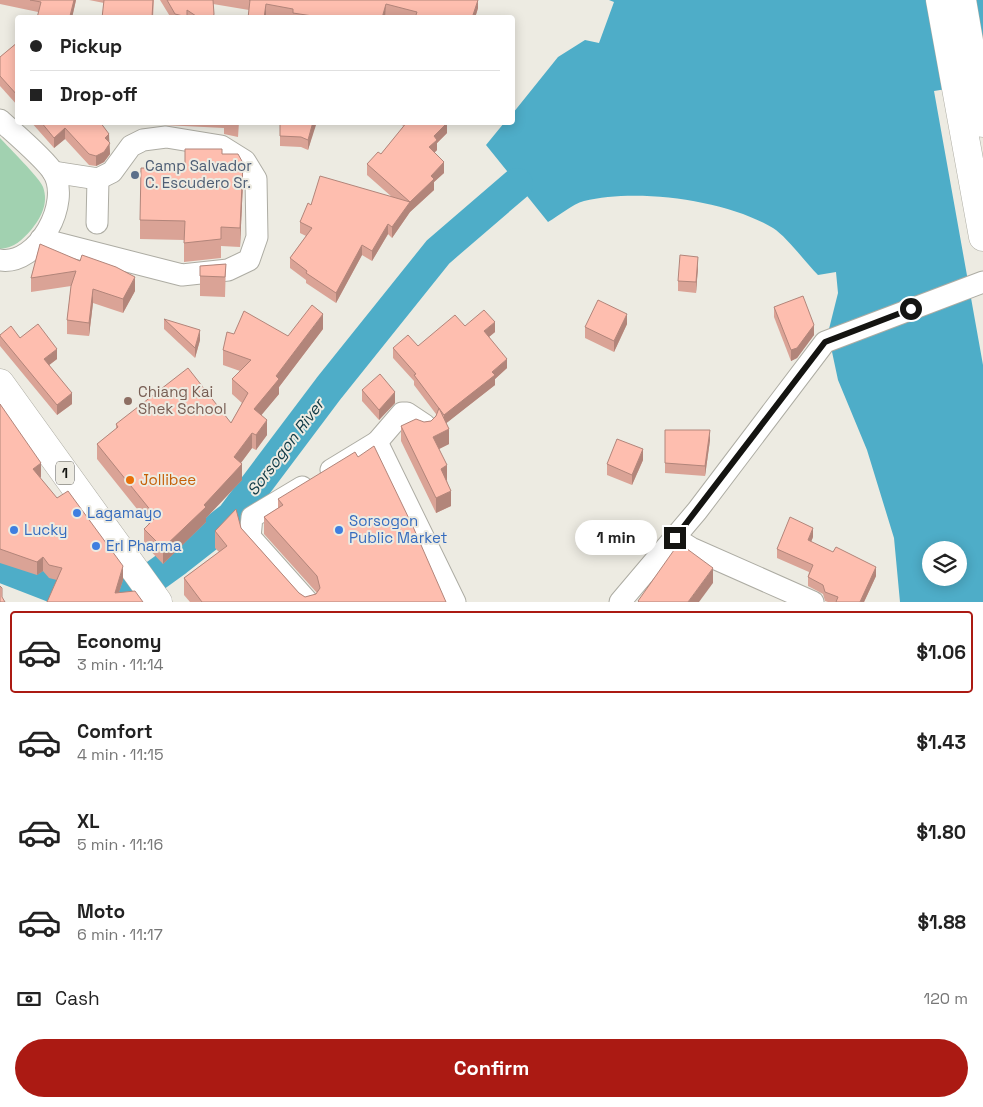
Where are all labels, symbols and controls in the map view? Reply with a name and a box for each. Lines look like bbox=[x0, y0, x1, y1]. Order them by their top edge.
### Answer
text: Pickup bbox=[60, 34, 122, 59]
text: Drop-off bbox=[60, 82, 138, 107]
place label: Camp Salvador C. Escudero Sr. bbox=[145, 156, 252, 192]
marker: Camp Salvador C. Escudero Sr. bbox=[129, 169, 141, 181]
route start bbox=[900, 298, 922, 320]
place label: Chiang Kai Shek School bbox=[138, 382, 227, 418]
water label: Sorsogon River bbox=[242, 393, 330, 500]
marker: Chiang Kai Shek School bbox=[122, 395, 134, 407]
road number: 1 bbox=[56, 462, 74, 484]
place label: Jollibee bbox=[140, 470, 196, 489]
marker: Jollibee bbox=[124, 474, 136, 486]
place label: Lagamayo bbox=[87, 503, 162, 522]
marker: Lagamayo bbox=[71, 507, 83, 519]
place label: Sorsogon Public Market bbox=[349, 511, 448, 547]
place label: Lucky bbox=[24, 520, 68, 539]
callout: 1 min bbox=[575, 520, 658, 556]
marker: Lucky bbox=[8, 524, 20, 536]
marker: Sorsogon Public Market bbox=[333, 524, 345, 536]
text: 1 min bbox=[596, 527, 636, 548]
route end bbox=[664, 527, 686, 549]
place label: Erl Pharma bbox=[106, 536, 182, 555]
marker: Erl Pharma bbox=[90, 540, 102, 552]
map controls bbox=[922, 541, 967, 586]
button: layers bbox=[922, 541, 967, 586]
text: Economy bbox=[77, 629, 161, 654]
icon: car bbox=[17, 630, 62, 675]
text: $1.06 bbox=[916, 640, 966, 665]
text: 3 min · 11:14 bbox=[77, 654, 164, 675]
text: Comfort bbox=[77, 719, 153, 744]
icon: car bbox=[17, 720, 62, 765]
text: $1.43 bbox=[917, 730, 966, 755]
text: 4 min · 11:15 bbox=[77, 744, 164, 765]
text: XL bbox=[77, 809, 100, 834]
icon: car bbox=[17, 810, 62, 855]
text: $1.80 bbox=[917, 820, 966, 845]
text: 5 min · 11:16 bbox=[77, 834, 163, 855]
text: Moto bbox=[77, 899, 125, 924]
icon: car bbox=[17, 900, 62, 945]
text: $1.88 bbox=[917, 910, 966, 935]
text: 6 min · 11:17 bbox=[77, 924, 163, 945]
icon: cash bbox=[15, 985, 43, 1013]
text: Cash bbox=[55, 986, 100, 1011]
text: 120 m bbox=[924, 988, 968, 1009]
button: Confirm bbox=[15, 1039, 968, 1097]

